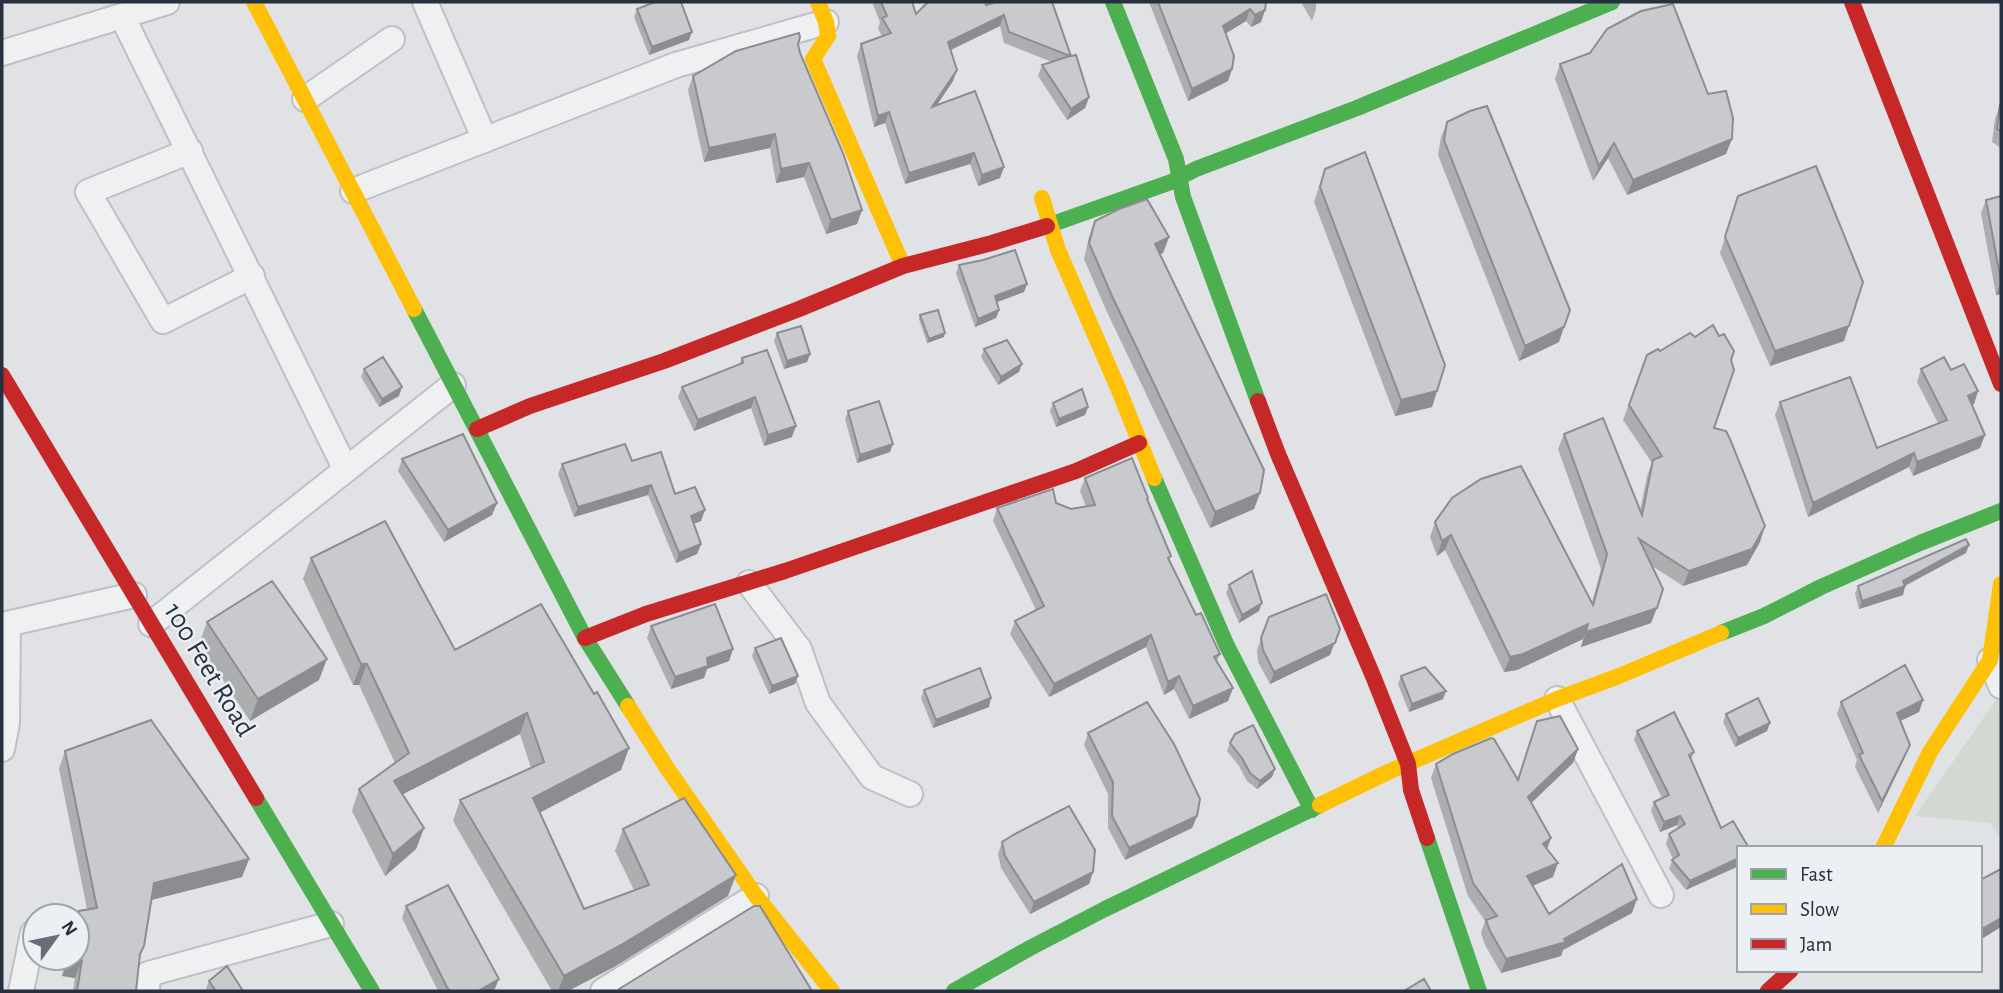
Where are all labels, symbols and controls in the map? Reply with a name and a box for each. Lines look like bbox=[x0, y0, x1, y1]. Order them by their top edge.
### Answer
street label: 100 Feet Road bbox=[158, 598, 260, 742]
legend bbox=[1737, 846, 1982, 972]
text: Fast bbox=[1800, 864, 1833, 885]
text: Slow bbox=[1800, 899, 1839, 920]
north arrow bbox=[21, 902, 91, 972]
text: N bbox=[57, 918, 81, 939]
text: Jam bbox=[1800, 934, 1832, 955]

